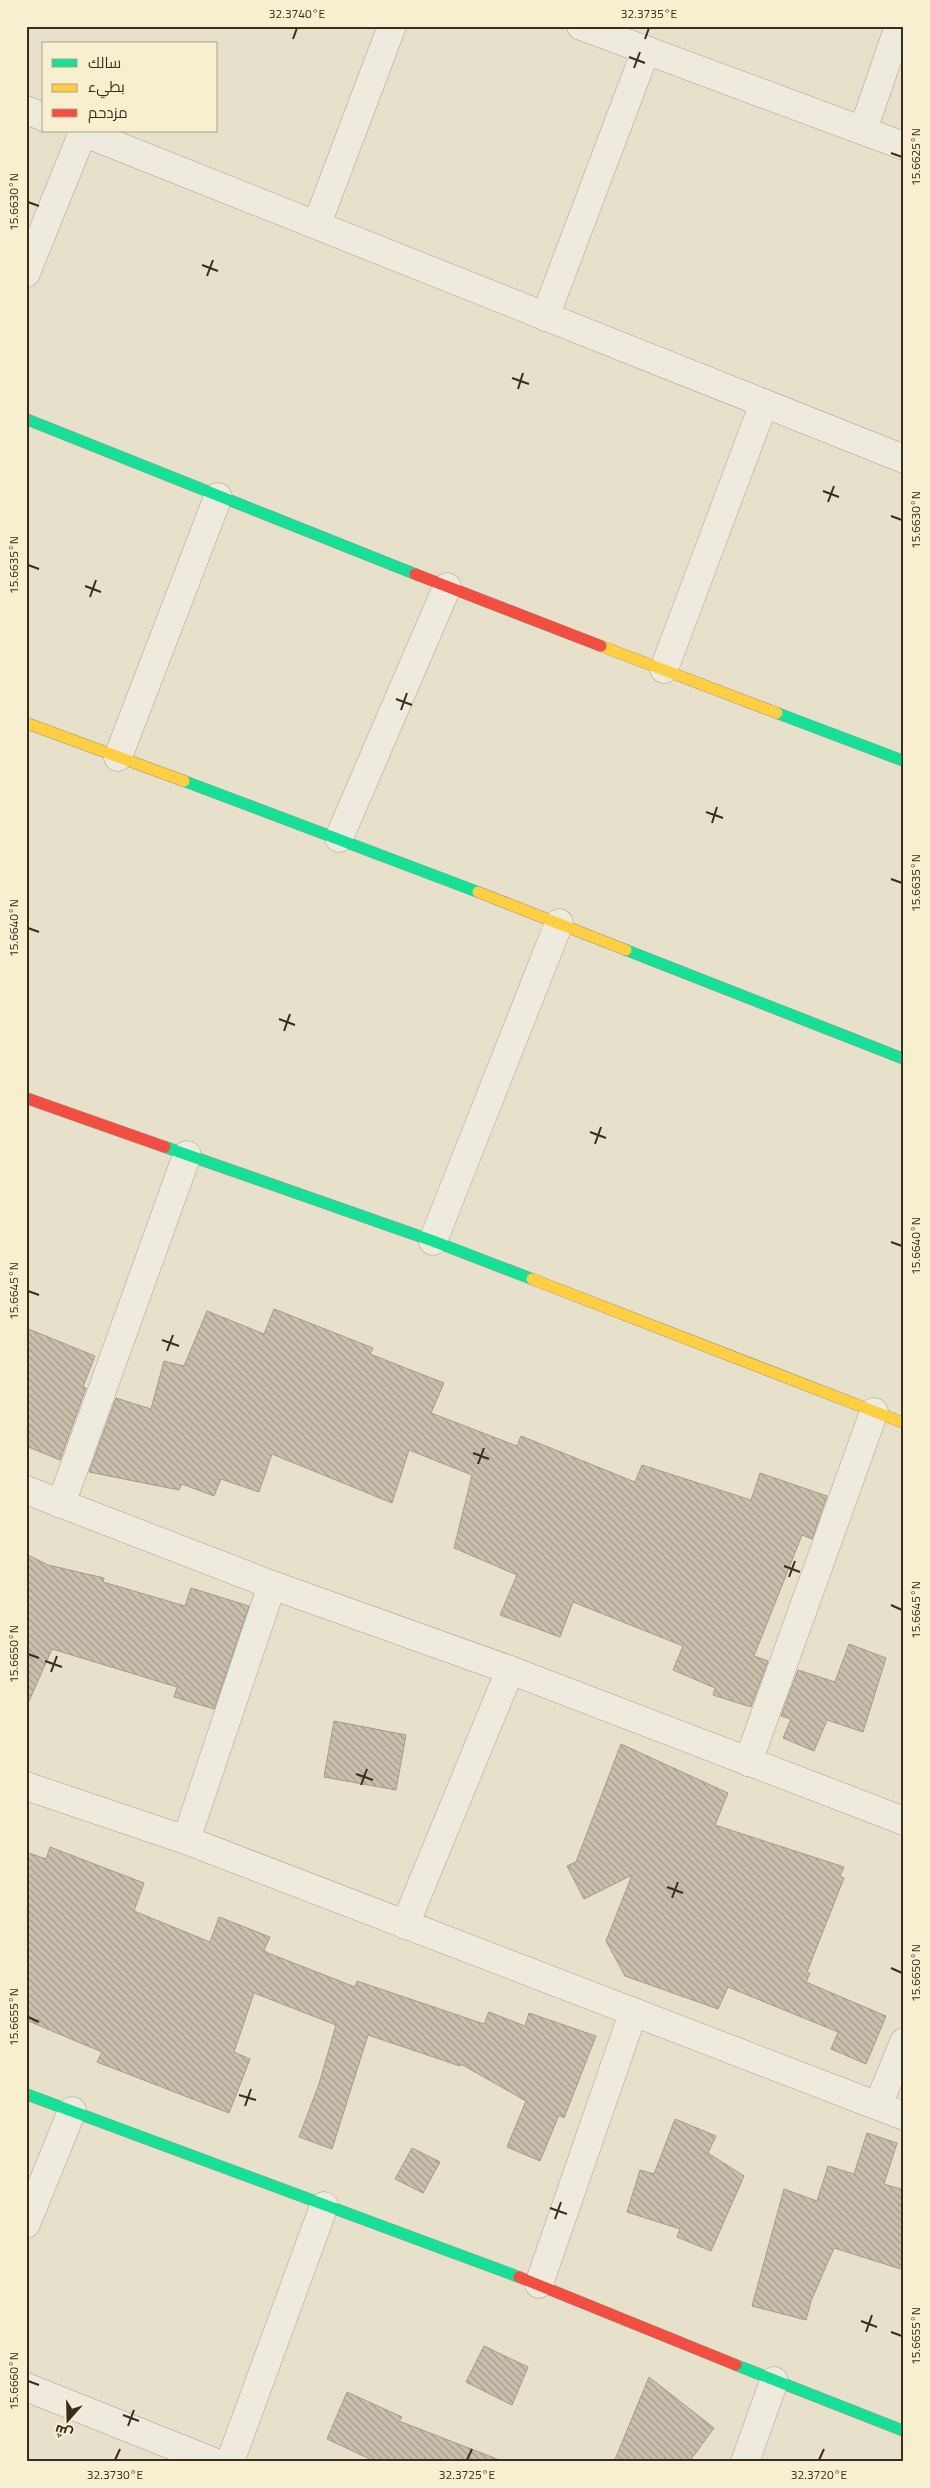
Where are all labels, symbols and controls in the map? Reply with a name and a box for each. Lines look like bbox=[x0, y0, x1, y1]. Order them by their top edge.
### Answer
text: 32.3740°E bbox=[269, 2, 326, 25]
text: 32.3735°E bbox=[621, 2, 678, 25]
legend bbox=[42, 42, 218, 132]
text: سالك bbox=[88, 48, 121, 77]
text: بطيء bbox=[88, 72, 125, 101]
text: مزدحم bbox=[88, 98, 128, 127]
text: 15.6625°N bbox=[904, 128, 927, 186]
text: 15.6630°N bbox=[2, 173, 25, 231]
text: 15.6630°N bbox=[904, 491, 927, 549]
text: 15.6635°N bbox=[2, 536, 25, 594]
text: 15.6635°N bbox=[904, 854, 927, 912]
text: 15.6640°N bbox=[2, 899, 25, 957]
text: 15.6640°N bbox=[904, 1217, 927, 1275]
text: 15.6645°N bbox=[2, 1262, 25, 1320]
text: 15.6645°N bbox=[904, 1581, 927, 1639]
text: 15.6650°N bbox=[2, 1625, 25, 1683]
text: 15.6650°N bbox=[904, 1944, 927, 2002]
text: 15.6655°N bbox=[2, 1988, 25, 2046]
text: 15.6655°N bbox=[904, 2307, 927, 2365]
text: 15.6660°N bbox=[2, 2352, 25, 2410]
north arrow bbox=[42, 2396, 92, 2446]
text: ش bbox=[51, 2417, 76, 2448]
text: 32.3730°E bbox=[87, 2463, 144, 2486]
text: 32.3725°E bbox=[439, 2463, 496, 2486]
text: 32.3720°E bbox=[791, 2463, 848, 2486]

